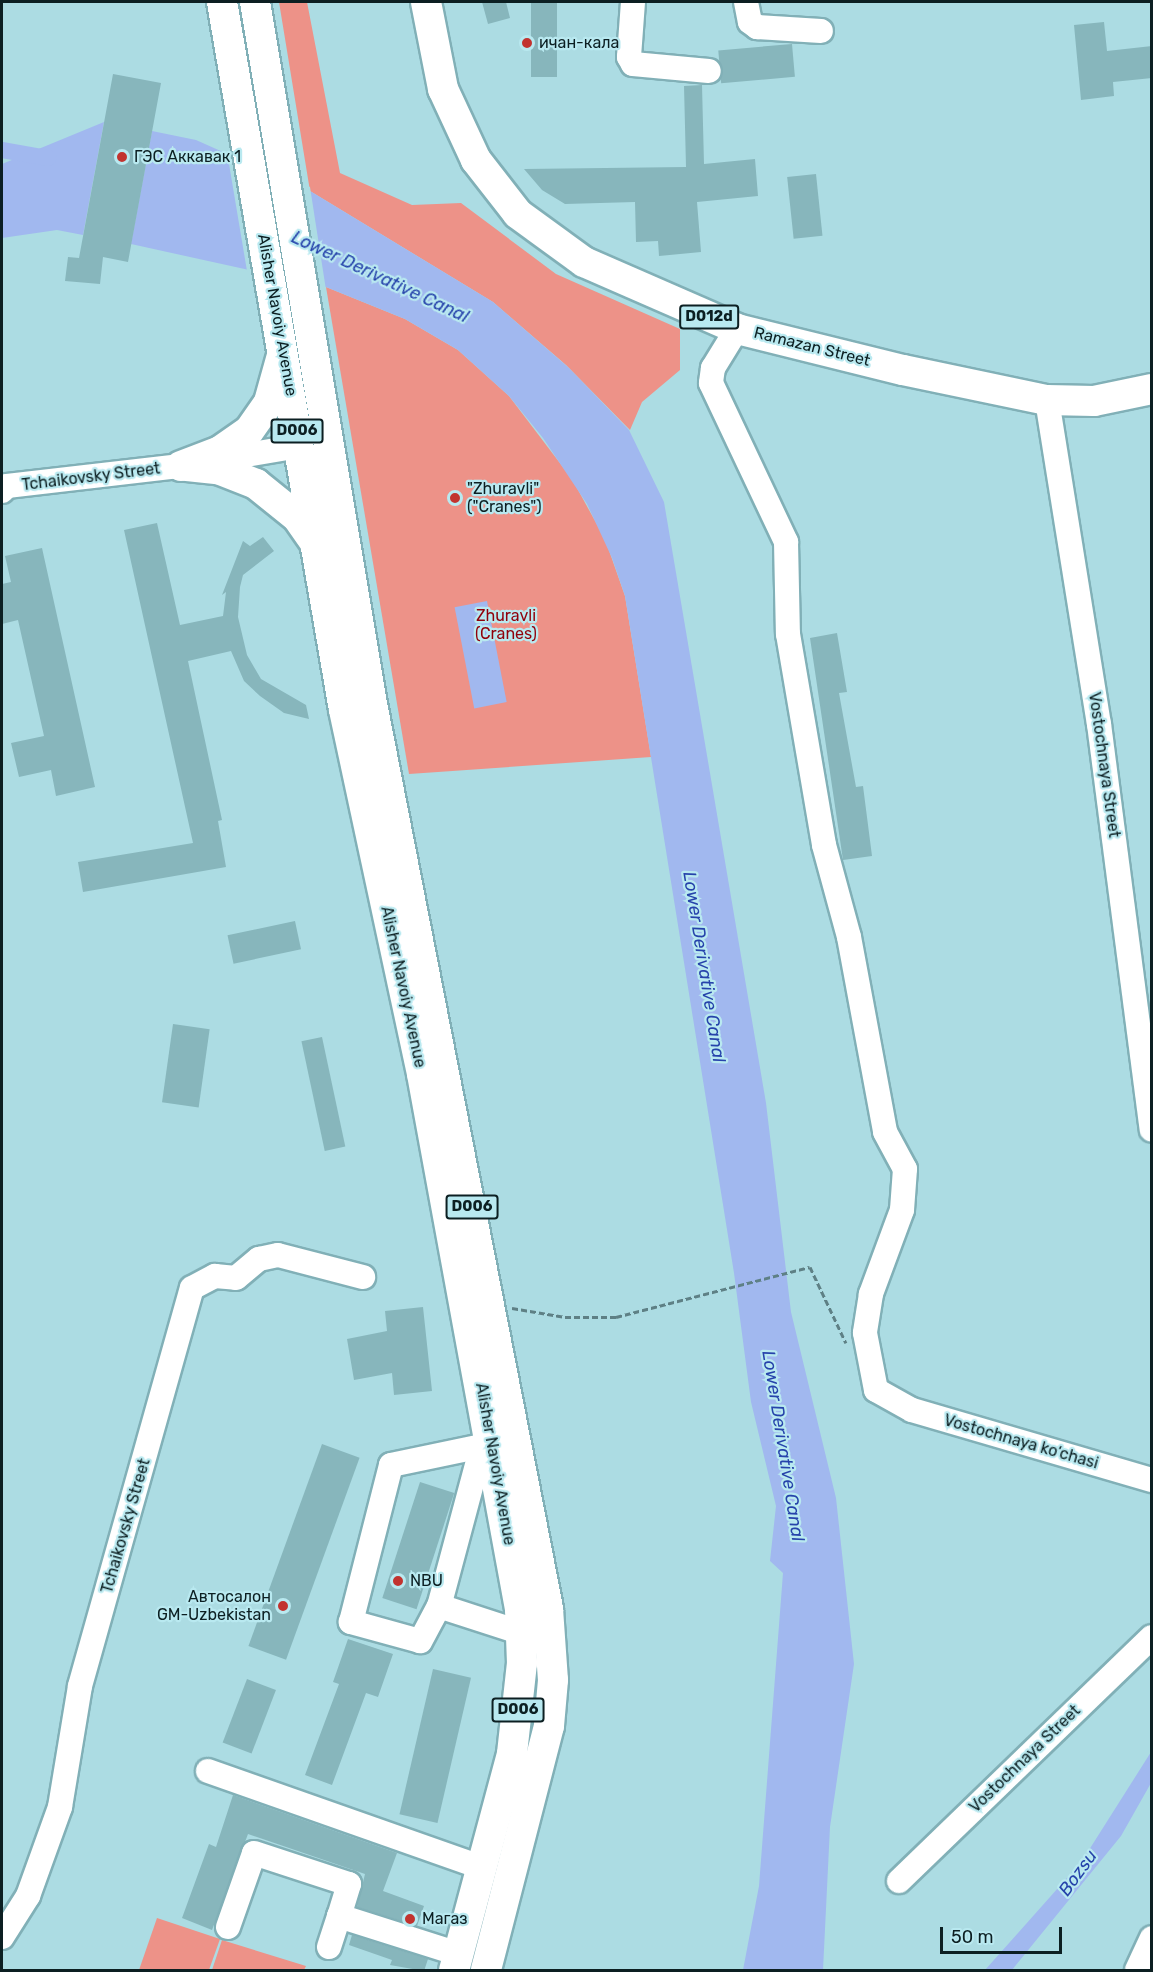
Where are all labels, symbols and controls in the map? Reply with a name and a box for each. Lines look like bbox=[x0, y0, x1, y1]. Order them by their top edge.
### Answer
place label: ичан-кала bbox=[539, 33, 619, 53]
marker: ичан-кала bbox=[520, 36, 534, 50]
place label: ГЭС Аккавак 1 bbox=[134, 147, 241, 167]
marker: ГЭС Аккавак 1 bbox=[115, 150, 129, 164]
water label: Lower Derivative Canal bbox=[288, 226, 472, 328]
street label: Alisher Navoiy Avenue bbox=[253, 232, 301, 398]
road number: D012d bbox=[679, 305, 739, 329]
street label: Ramazan Street bbox=[752, 323, 872, 371]
road number: D006 bbox=[270, 419, 324, 443]
street label: Tchaikovsky Street bbox=[20, 459, 162, 495]
place label: "Zhuravli" ("Cranes") bbox=[467, 479, 542, 517]
marker: "Zhuravli" ("Cranes") bbox=[448, 491, 462, 505]
park label: Zhuravli (Cranes) bbox=[475, 606, 537, 644]
street label: Vostochnaya Street bbox=[1084, 691, 1124, 839]
water label: Lower Derivative Canal bbox=[678, 870, 730, 1064]
street label: Alisher Navoiy Avenue bbox=[376, 904, 430, 1070]
road number: D006 bbox=[445, 1195, 499, 1219]
water label: Lower Derivative Canal bbox=[757, 1349, 809, 1543]
street label: Alisher Navoiy Avenue bbox=[471, 1381, 519, 1547]
street label: Vostochnaya ko‘chasi bbox=[942, 1411, 1100, 1473]
street label: Tchaikovsky Street bbox=[98, 1456, 154, 1596]
place label: NBU bbox=[410, 1571, 443, 1591]
marker: NBU bbox=[391, 1574, 405, 1588]
place label: Автосалон GM-Uzbekistan bbox=[157, 1587, 271, 1625]
marker: Автосалон GM-Uzbekistan bbox=[276, 1599, 290, 1613]
road number: D006 bbox=[491, 1698, 545, 1722]
street label: Vostochnaya Street bbox=[966, 1701, 1084, 1817]
water label: Bozsu bbox=[1054, 1846, 1102, 1900]
place label: Магаз bbox=[422, 1909, 467, 1929]
marker: Магаз bbox=[403, 1912, 417, 1926]
scale bar bbox=[943, 1915, 1064, 1953]
text: 50 m bbox=[951, 1926, 994, 1948]

